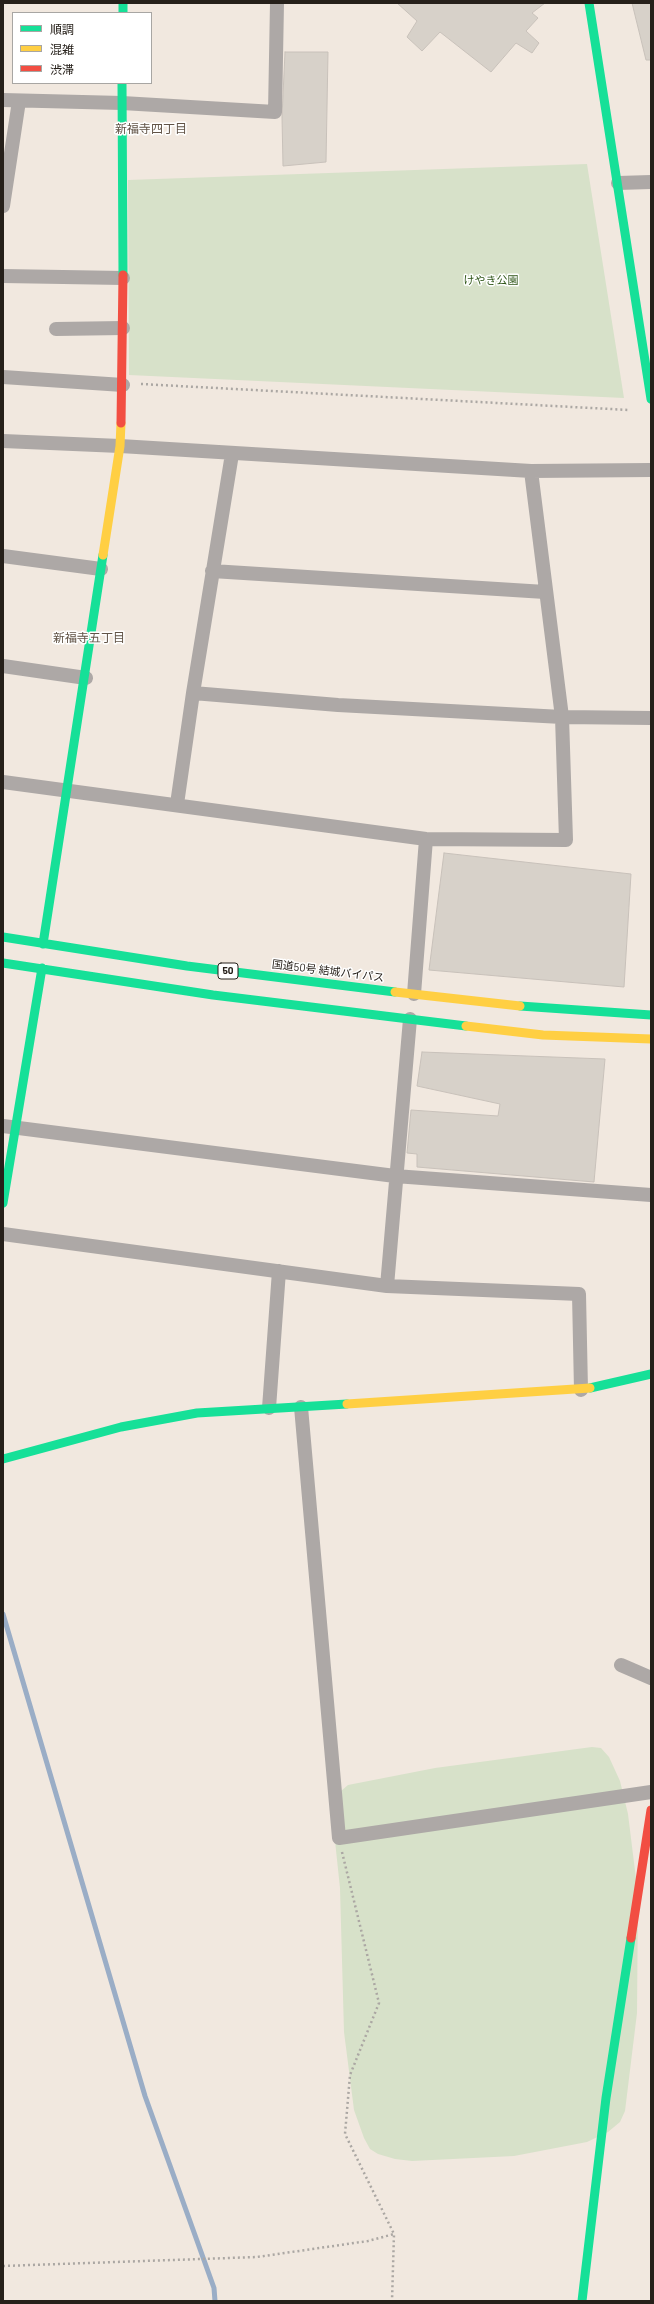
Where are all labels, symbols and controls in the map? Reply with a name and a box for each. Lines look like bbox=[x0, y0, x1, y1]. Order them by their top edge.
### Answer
legend bbox=[12, 12, 152, 84]
text: 順調 bbox=[50, 22, 74, 36]
text: 混雑 bbox=[50, 42, 74, 56]
text: 渋滞 bbox=[50, 62, 74, 76]
district label: 新福寺四丁目 bbox=[115, 122, 187, 136]
park label: けやき公園 bbox=[464, 273, 518, 287]
district label: 新福寺五丁目 bbox=[53, 631, 125, 645]
street label: 国道50号 結城バイパス bbox=[271, 958, 385, 984]
road number: 50 bbox=[218, 963, 238, 979]

